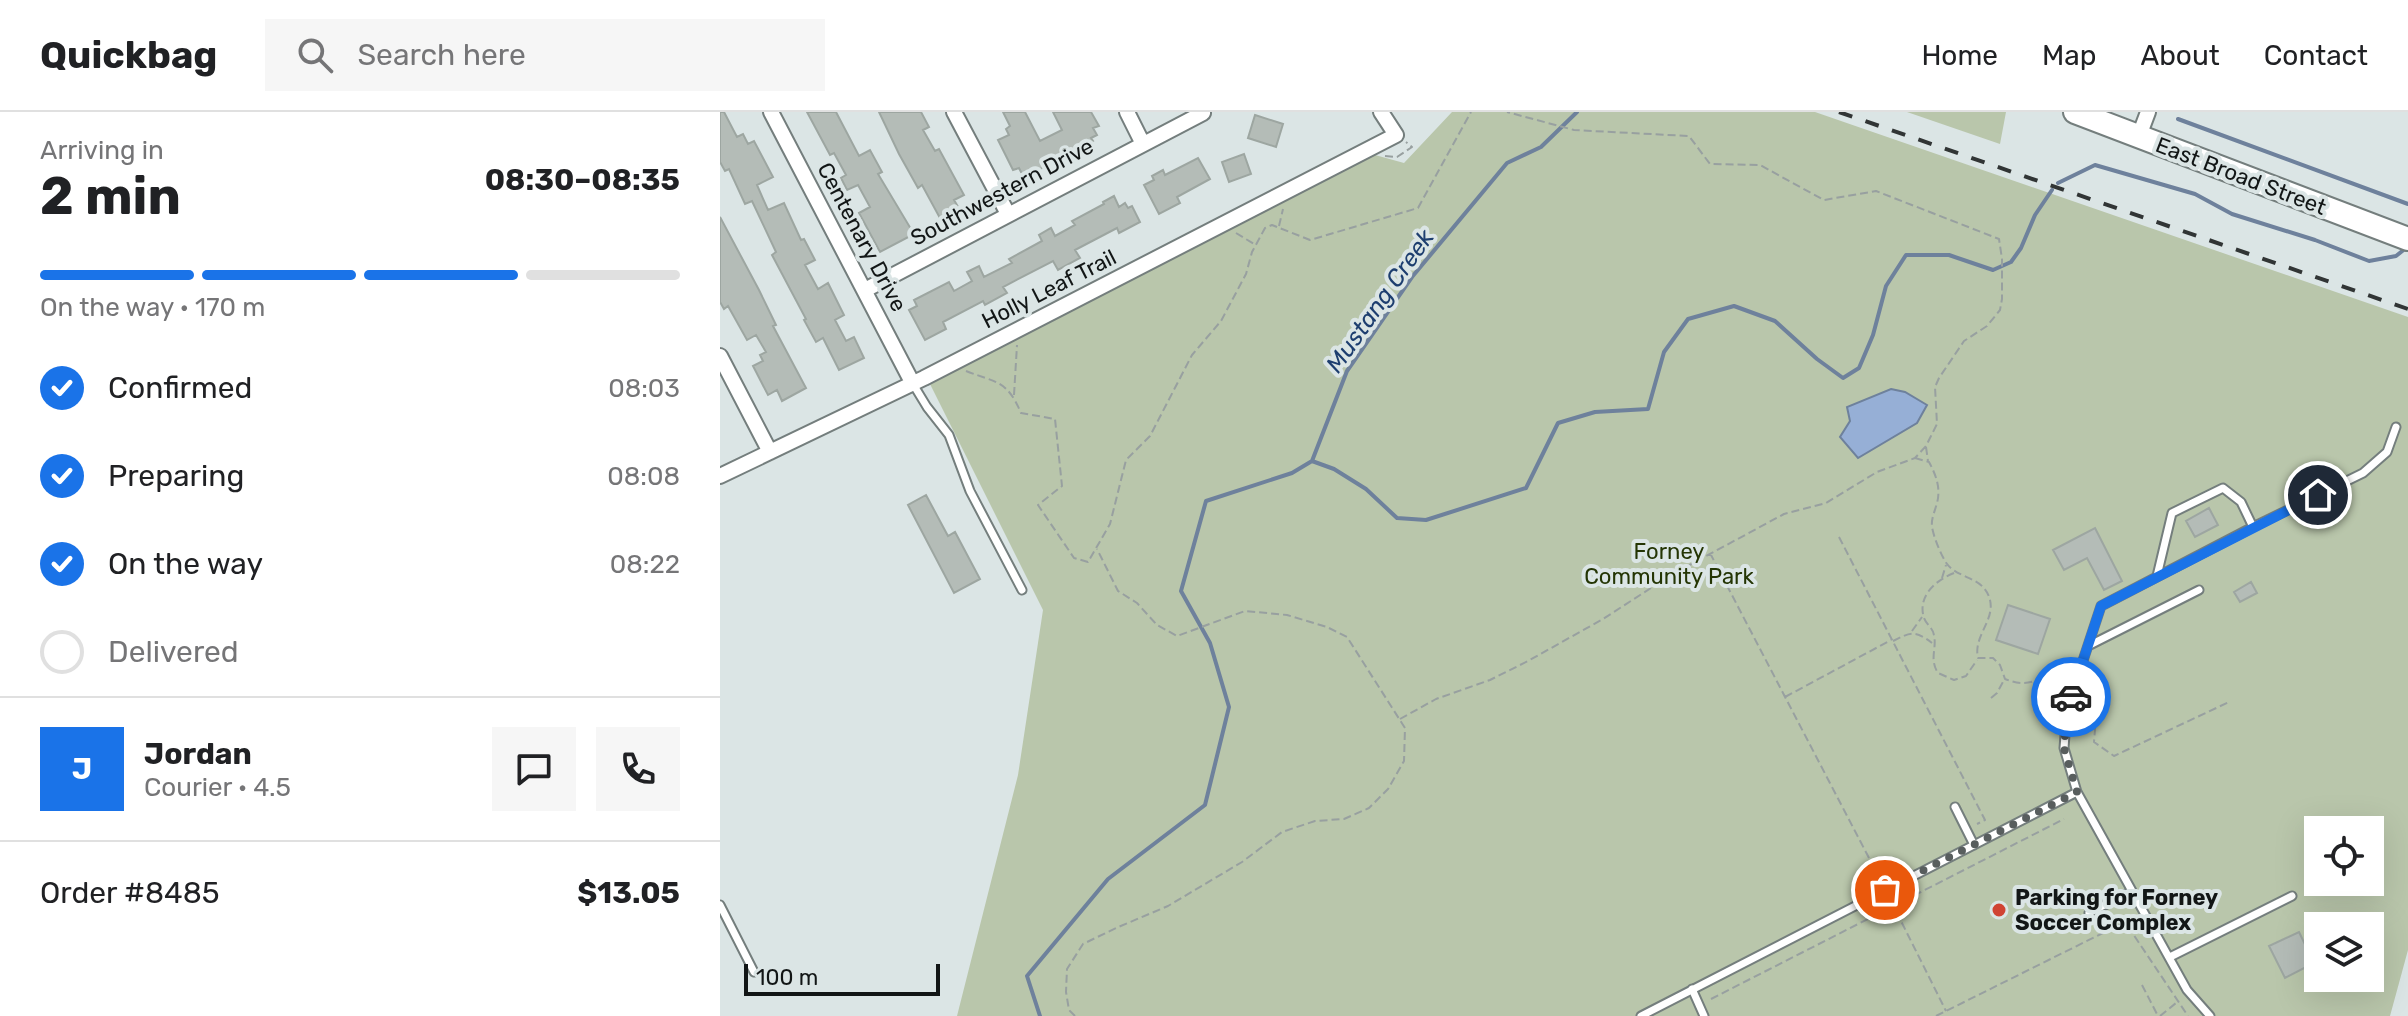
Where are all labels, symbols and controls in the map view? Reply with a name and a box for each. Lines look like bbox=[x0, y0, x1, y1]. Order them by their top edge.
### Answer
search box bbox=[265, 19, 825, 91]
text: Quickbag bbox=[40, 32, 217, 78]
icon: search bbox=[293, 33, 337, 77]
text: Search here bbox=[357, 37, 526, 73]
text: Home bbox=[1921, 39, 1998, 72]
text: Map bbox=[2042, 39, 2096, 72]
text: About bbox=[2140, 39, 2220, 72]
text: Contact bbox=[2264, 39, 2368, 72]
street label: East Broad Street bbox=[2152, 131, 2330, 221]
street label: Southwestern Drive bbox=[906, 132, 1098, 252]
text: Arriving in bbox=[40, 135, 164, 166]
street label: Centenary Drive bbox=[811, 158, 913, 316]
text: 08:30–08:35 bbox=[485, 162, 680, 198]
text: 2 min bbox=[40, 165, 181, 227]
water label: Mustang Creek bbox=[1320, 224, 1440, 378]
street label: Holly Leaf Trail bbox=[977, 244, 1121, 334]
text: On the way · 170 m bbox=[40, 292, 265, 323]
icon: check bbox=[40, 366, 84, 410]
text: Confirmed bbox=[108, 370, 252, 406]
text: 08:03 bbox=[608, 373, 680, 404]
icon: check bbox=[40, 454, 84, 498]
text: Preparing bbox=[108, 458, 244, 494]
text: 08:08 bbox=[607, 461, 680, 492]
pin bbox=[2284, 461, 2352, 529]
icon: home bbox=[2296, 473, 2340, 517]
park label: Forney Community Park bbox=[1584, 538, 1754, 590]
icon: check bbox=[40, 542, 84, 586]
text: On the way bbox=[108, 546, 263, 582]
text: 08:22 bbox=[610, 549, 680, 580]
text: Delivered bbox=[108, 634, 239, 670]
courier bbox=[2031, 657, 2111, 737]
icon: car bbox=[2049, 675, 2093, 719]
button: chat bbox=[492, 727, 576, 811]
button: phone bbox=[596, 727, 680, 811]
text: Jordan bbox=[144, 736, 252, 772]
text: J bbox=[72, 751, 92, 787]
text: Courier · 4.5 bbox=[144, 772, 291, 803]
map controls bbox=[2304, 816, 2384, 992]
button: locate bbox=[2304, 816, 2384, 896]
pin bbox=[1851, 856, 1919, 924]
icon: bag bbox=[1863, 868, 1907, 912]
text: Order #8485 bbox=[40, 875, 220, 911]
text: $13.05 bbox=[577, 875, 680, 911]
place label: Parking for Forney Soccer Complex bbox=[2015, 884, 2218, 936]
marker: Parking for Forney Soccer Complex bbox=[1990, 901, 2008, 919]
button: layers bbox=[2304, 912, 2384, 992]
scale bar bbox=[744, 960, 940, 996]
text: 100 m bbox=[756, 964, 818, 991]

